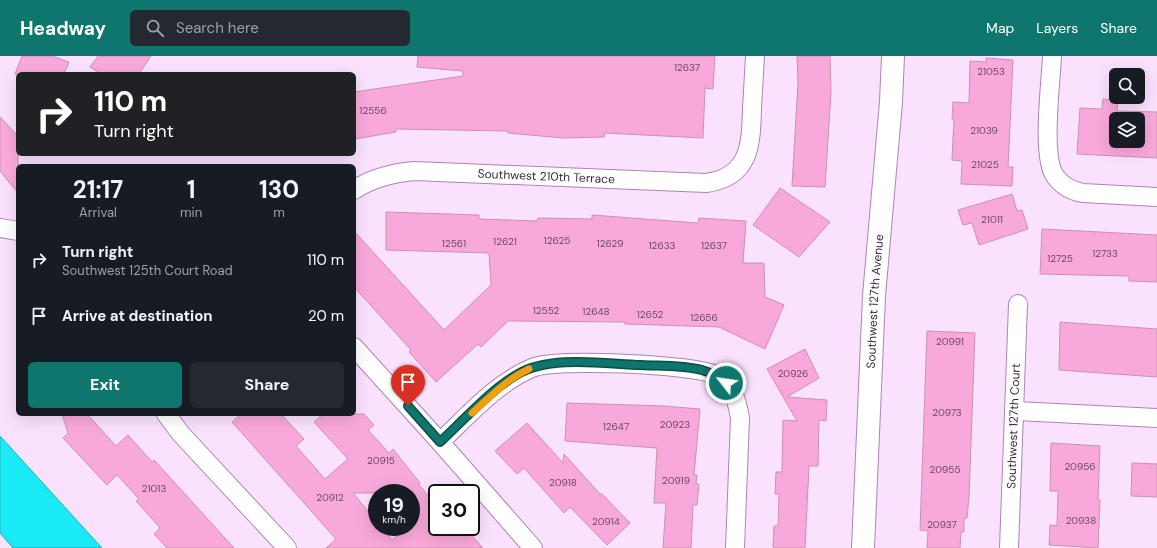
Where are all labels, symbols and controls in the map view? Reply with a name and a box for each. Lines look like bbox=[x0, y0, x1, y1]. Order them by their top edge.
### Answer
search box bbox=[130, 10, 410, 46]
text: Headway bbox=[20, 16, 106, 41]
icon: search bbox=[144, 17, 166, 39]
text: Search here bbox=[176, 18, 259, 38]
text: Map bbox=[986, 19, 1014, 37]
text: Layers bbox=[1036, 19, 1078, 37]
text: Share bbox=[1100, 19, 1137, 37]
house number: 12637 bbox=[674, 61, 700, 74]
house number: 21053 bbox=[977, 65, 1005, 78]
map controls bbox=[1109, 68, 1145, 148]
button: search bbox=[1109, 68, 1145, 104]
text: 110 m bbox=[94, 83, 167, 120]
icon: right bbox=[28, 88, 80, 140]
house number: 12556 bbox=[359, 104, 387, 117]
button: layers bbox=[1109, 112, 1145, 148]
text: Turn right bbox=[94, 119, 174, 143]
house number: 21039 bbox=[970, 124, 998, 137]
house number: 21025 bbox=[971, 158, 999, 171]
street label: Southwest 210th Terrace bbox=[477, 166, 615, 187]
text: 21:17 bbox=[73, 174, 123, 205]
text: 1 bbox=[187, 174, 195, 205]
text: 130 bbox=[259, 174, 299, 205]
text: Arrival bbox=[79, 204, 117, 221]
text: min bbox=[180, 204, 202, 221]
text: m bbox=[273, 204, 285, 221]
house number: 21011 bbox=[981, 213, 1003, 226]
street label: Southwest 127th Avenue bbox=[863, 233, 887, 369]
house number: 12625 bbox=[544, 234, 570, 247]
house number: 12621 bbox=[493, 235, 517, 248]
house number: 12561 bbox=[442, 237, 466, 250]
house number: 12629 bbox=[597, 237, 623, 250]
house number: 12633 bbox=[649, 239, 676, 252]
house number: 12637 bbox=[701, 239, 727, 252]
text: Turn right bbox=[62, 242, 133, 262]
house number: 12733 bbox=[1092, 247, 1118, 260]
icon: right bbox=[28, 249, 50, 271]
text: 110 m bbox=[307, 250, 344, 270]
house number: 12725 bbox=[1047, 252, 1073, 265]
text: Southwest 125th Court Road bbox=[62, 262, 233, 279]
house number: 12552 bbox=[533, 304, 560, 317]
icon: arrive bbox=[28, 305, 50, 327]
house number: 12648 bbox=[582, 305, 610, 318]
text: Arrive at destination bbox=[62, 306, 213, 326]
text: 20 m bbox=[308, 306, 344, 326]
house number: 12652 bbox=[637, 308, 664, 321]
house number: 12656 bbox=[690, 311, 718, 324]
house number: 20991 bbox=[936, 335, 964, 348]
button: Exit bbox=[28, 362, 182, 408]
button: Share bbox=[190, 362, 344, 408]
position arrow bbox=[705, 362, 747, 404]
street label: Southwest 127th Court bbox=[1003, 363, 1024, 489]
pin bbox=[391, 365, 425, 406]
house number: 20926 bbox=[778, 367, 808, 380]
icon: arrive bbox=[397, 371, 419, 393]
house number: 20973 bbox=[932, 406, 962, 419]
house number: 20923 bbox=[660, 418, 690, 431]
house number: 12647 bbox=[603, 420, 629, 433]
house number: 20915 bbox=[367, 454, 395, 467]
house number: 20956 bbox=[1064, 460, 1096, 473]
house number: 20955 bbox=[930, 463, 960, 476]
house number: 20919 bbox=[662, 474, 690, 487]
house number: 20918 bbox=[549, 476, 577, 489]
house number: 21013 bbox=[142, 482, 166, 495]
speed limit sign: 30 bbox=[428, 484, 480, 536]
house number: 20912 bbox=[316, 491, 344, 504]
text: 19 bbox=[384, 492, 404, 518]
text: km/h bbox=[382, 513, 406, 526]
house number: 20938 bbox=[1066, 514, 1096, 527]
house number: 20914 bbox=[592, 515, 620, 528]
house number: 20937 bbox=[927, 518, 957, 531]

